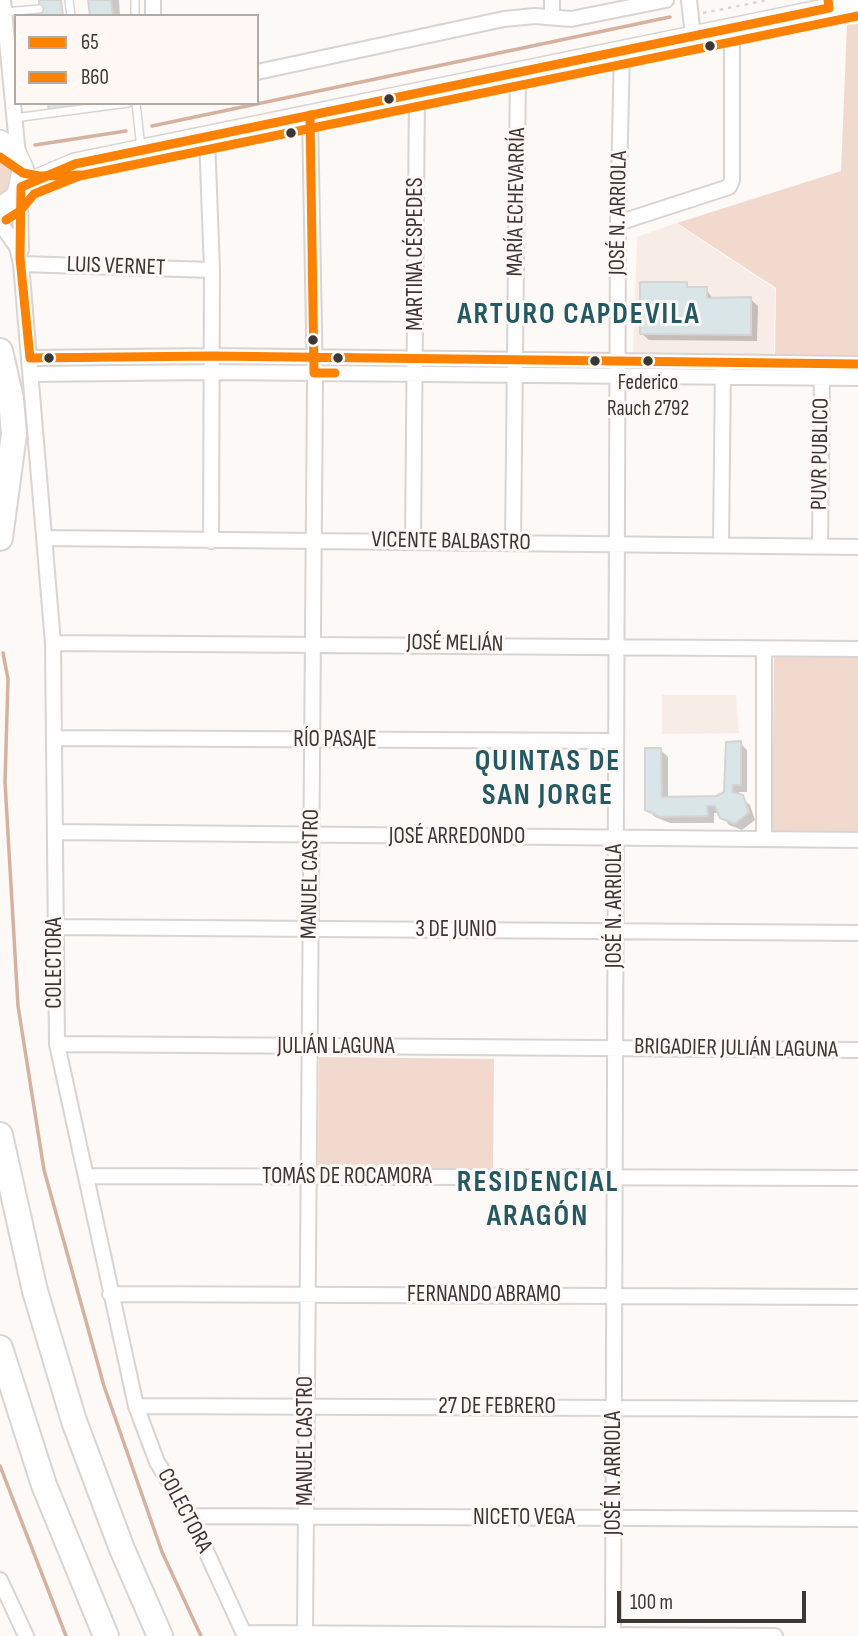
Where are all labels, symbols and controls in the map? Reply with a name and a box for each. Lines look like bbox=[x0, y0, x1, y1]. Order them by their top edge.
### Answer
legend bbox=[14, 14, 259, 105]
text: 65 bbox=[81, 30, 99, 55]
unlabelled marker bbox=[703, 39, 717, 53]
text: B60 bbox=[81, 65, 109, 90]
unlabelled marker bbox=[382, 92, 396, 106]
unlabelled marker bbox=[284, 126, 298, 140]
street label: MARÍA ECHEVARRÍA bbox=[502, 127, 532, 277]
street label: JOSÉ N. ARRIOLA bbox=[604, 151, 634, 275]
street label: MARTINA CÉSPEDES bbox=[402, 177, 430, 331]
street label: LUIS VERNET bbox=[66, 251, 166, 283]
district label: ARTURO CAPDEVILA bbox=[459, 297, 699, 333]
unlabelled marker bbox=[306, 333, 320, 347]
unlabelled marker bbox=[42, 351, 56, 365]
unlabelled marker bbox=[331, 351, 345, 365]
unlabelled marker bbox=[588, 354, 602, 368]
marker: Federico Rauch 2792 bbox=[641, 354, 655, 368]
place label: Federico Rauch 2792 bbox=[607, 371, 689, 421]
street label: PUVR PUBLICO bbox=[806, 397, 836, 511]
street label: VICENTE BALBASTRO bbox=[371, 527, 531, 557]
street label: JOSÉ MELIÁN bbox=[406, 629, 504, 659]
street label: RÍO PASAJE bbox=[293, 726, 377, 754]
district label: QUINTAS DE SAN JORGE bbox=[476, 744, 620, 814]
street label: MANUEL CASTRO bbox=[296, 809, 326, 939]
street label: JOSÉ ARREDONDO bbox=[389, 823, 525, 851]
street label: JOSÉ N. ARRIOLA bbox=[601, 844, 629, 968]
street label: 3 DE JUNIO bbox=[415, 916, 497, 944]
street label: COLECTORA bbox=[41, 917, 69, 1009]
street label: JULIÁN LAGUNA bbox=[277, 1033, 395, 1061]
street label: BRIGADIER JULIÁN LAGUNA bbox=[634, 1033, 838, 1065]
street label: TOMÁS DE ROCAMORA bbox=[262, 1163, 432, 1191]
district label: RESIDENCIAL ARAGÓN bbox=[458, 1165, 618, 1236]
street label: FERNANDO ABRAMO bbox=[407, 1281, 561, 1309]
street label: MANUEL CASTRO bbox=[292, 1376, 320, 1506]
street label: 27 DE FEBRERO bbox=[438, 1393, 556, 1421]
street label: JOSÉ N. ARRIOLA bbox=[600, 1411, 628, 1535]
street label: COLECTORA bbox=[150, 1464, 218, 1558]
street label: NICETO VEGA bbox=[473, 1504, 575, 1532]
scale bar bbox=[620, 1576, 809, 1620]
text: 100 m bbox=[630, 1590, 673, 1615]

